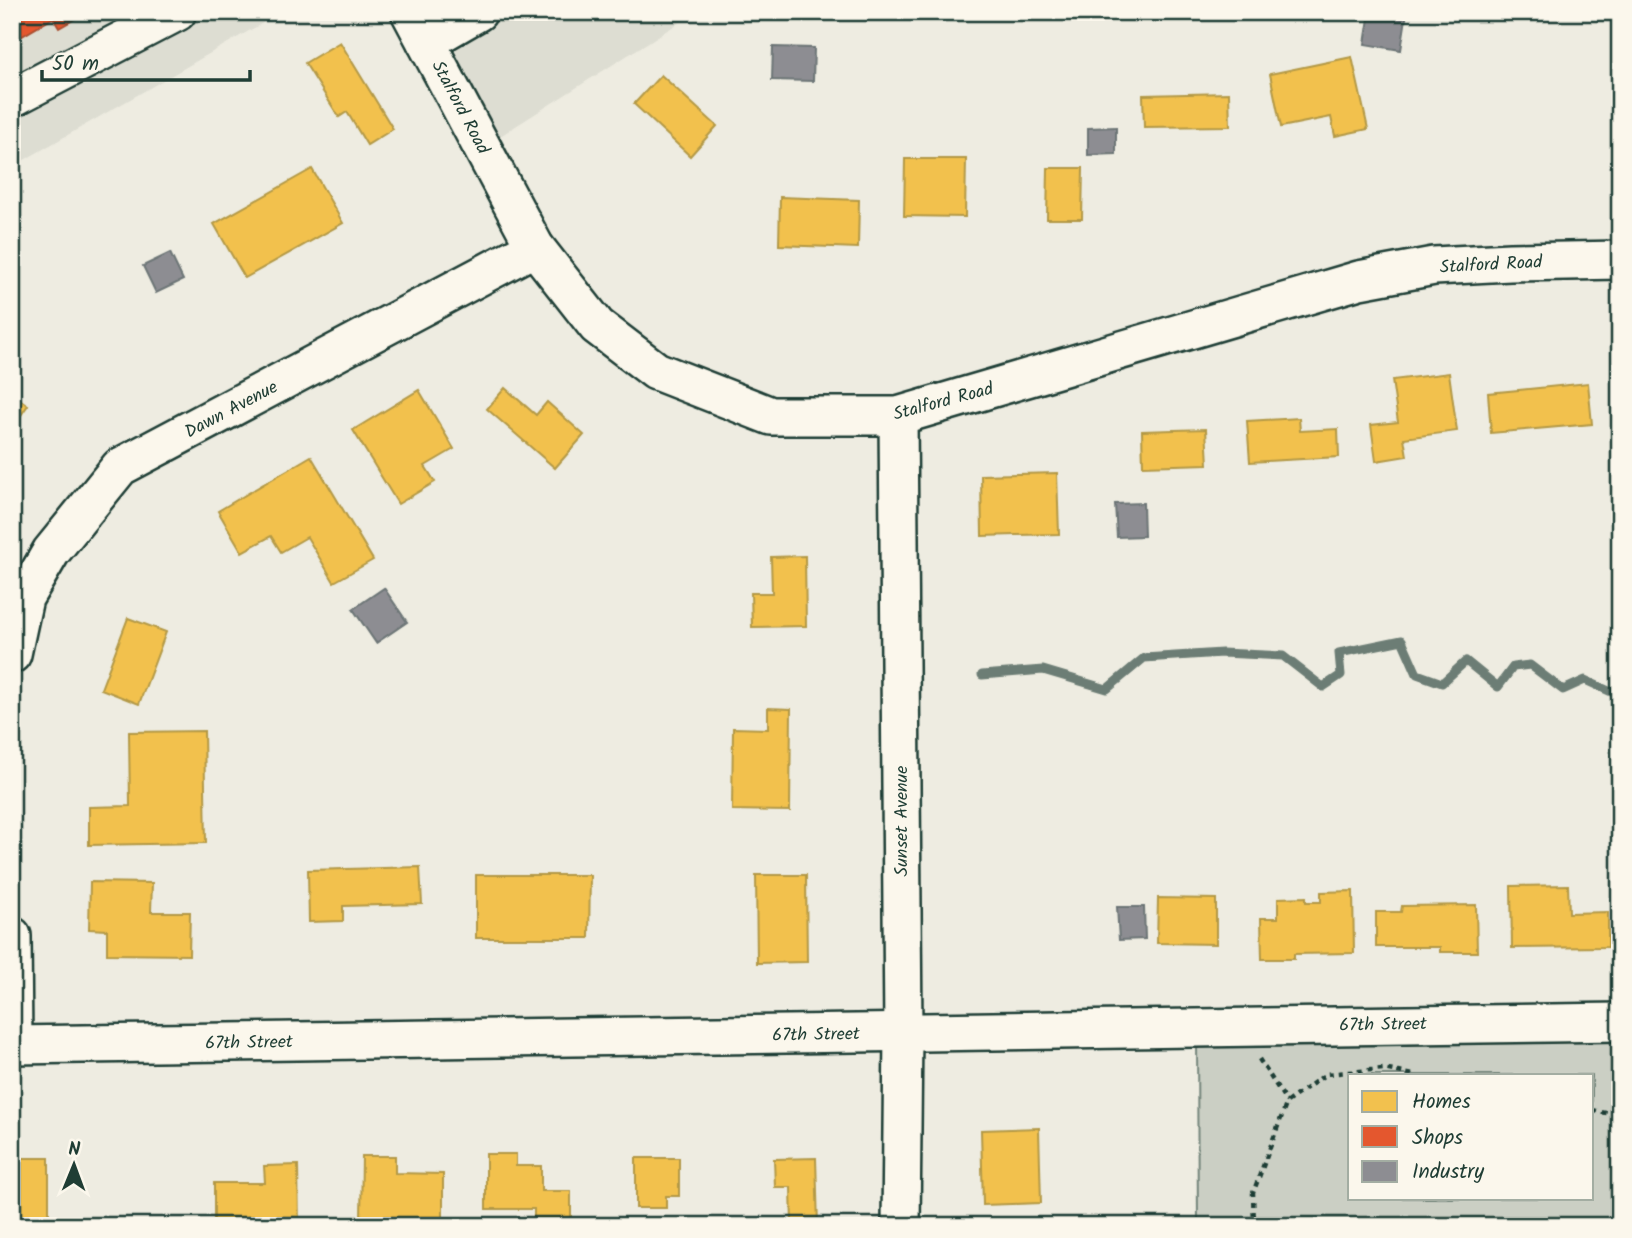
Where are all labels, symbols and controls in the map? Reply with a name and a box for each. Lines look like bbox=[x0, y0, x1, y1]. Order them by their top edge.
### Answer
scale bar bbox=[42, 38, 250, 82]
text: 50 m bbox=[52, 48, 99, 81]
street label: Stalford Road bbox=[423, 56, 497, 161]
street label: Stalford Road bbox=[1439, 248, 1544, 283]
street label: Dawn Avenue bbox=[180, 374, 284, 447]
street label: Stalford Road bbox=[890, 375, 998, 430]
street label: Sunset Avenue bbox=[888, 766, 917, 876]
street label: 67th Street bbox=[1339, 1010, 1428, 1041]
street label: 67th Street bbox=[772, 1020, 861, 1051]
street label: 67th Street bbox=[205, 1028, 294, 1059]
legend bbox=[1348, 1074, 1594, 1200]
text: Homes bbox=[1412, 1086, 1471, 1119]
text: Shops bbox=[1412, 1122, 1463, 1155]
north arrow bbox=[38, 1130, 108, 1200]
text: N bbox=[68, 1135, 81, 1165]
text: Industry bbox=[1412, 1156, 1484, 1189]

